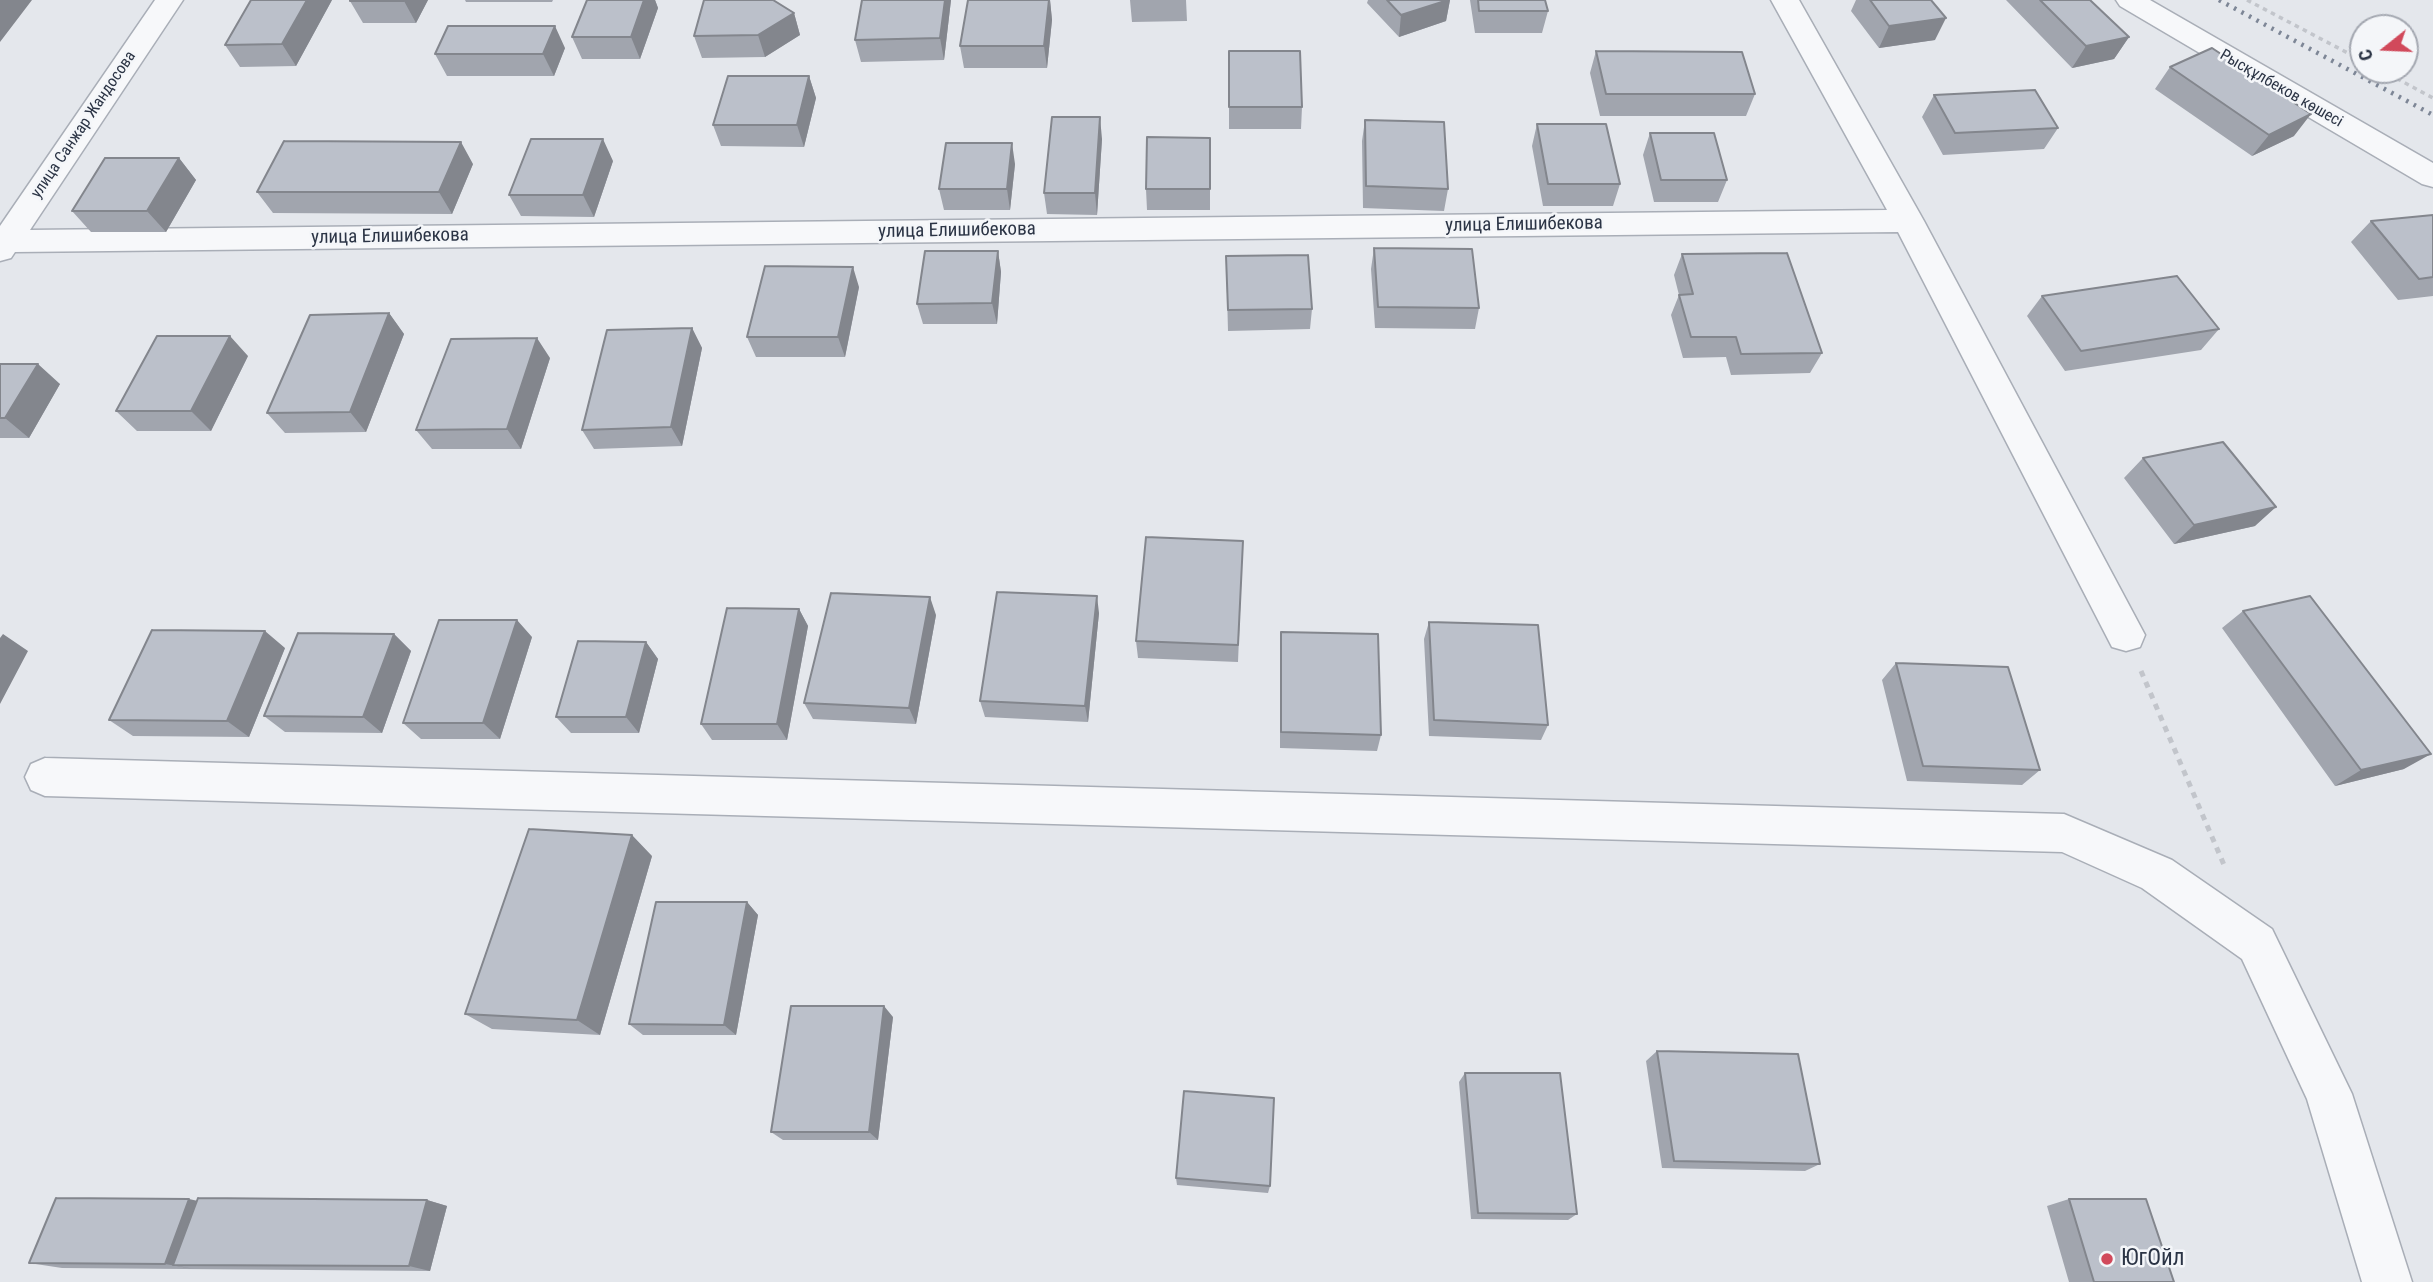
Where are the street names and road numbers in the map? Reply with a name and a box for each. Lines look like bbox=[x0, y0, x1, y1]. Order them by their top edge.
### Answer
street label: Рысқұлбеков көшесі bbox=[2216, 46, 2346, 132]
street label: улица Санжар Жандосова bbox=[28, 48, 140, 202]
street label: улица Елишибекова bbox=[1445, 212, 1603, 238]
street label: улица Елишибекова bbox=[878, 218, 1036, 244]
street label: улица Елишибекова bbox=[311, 224, 469, 250]

